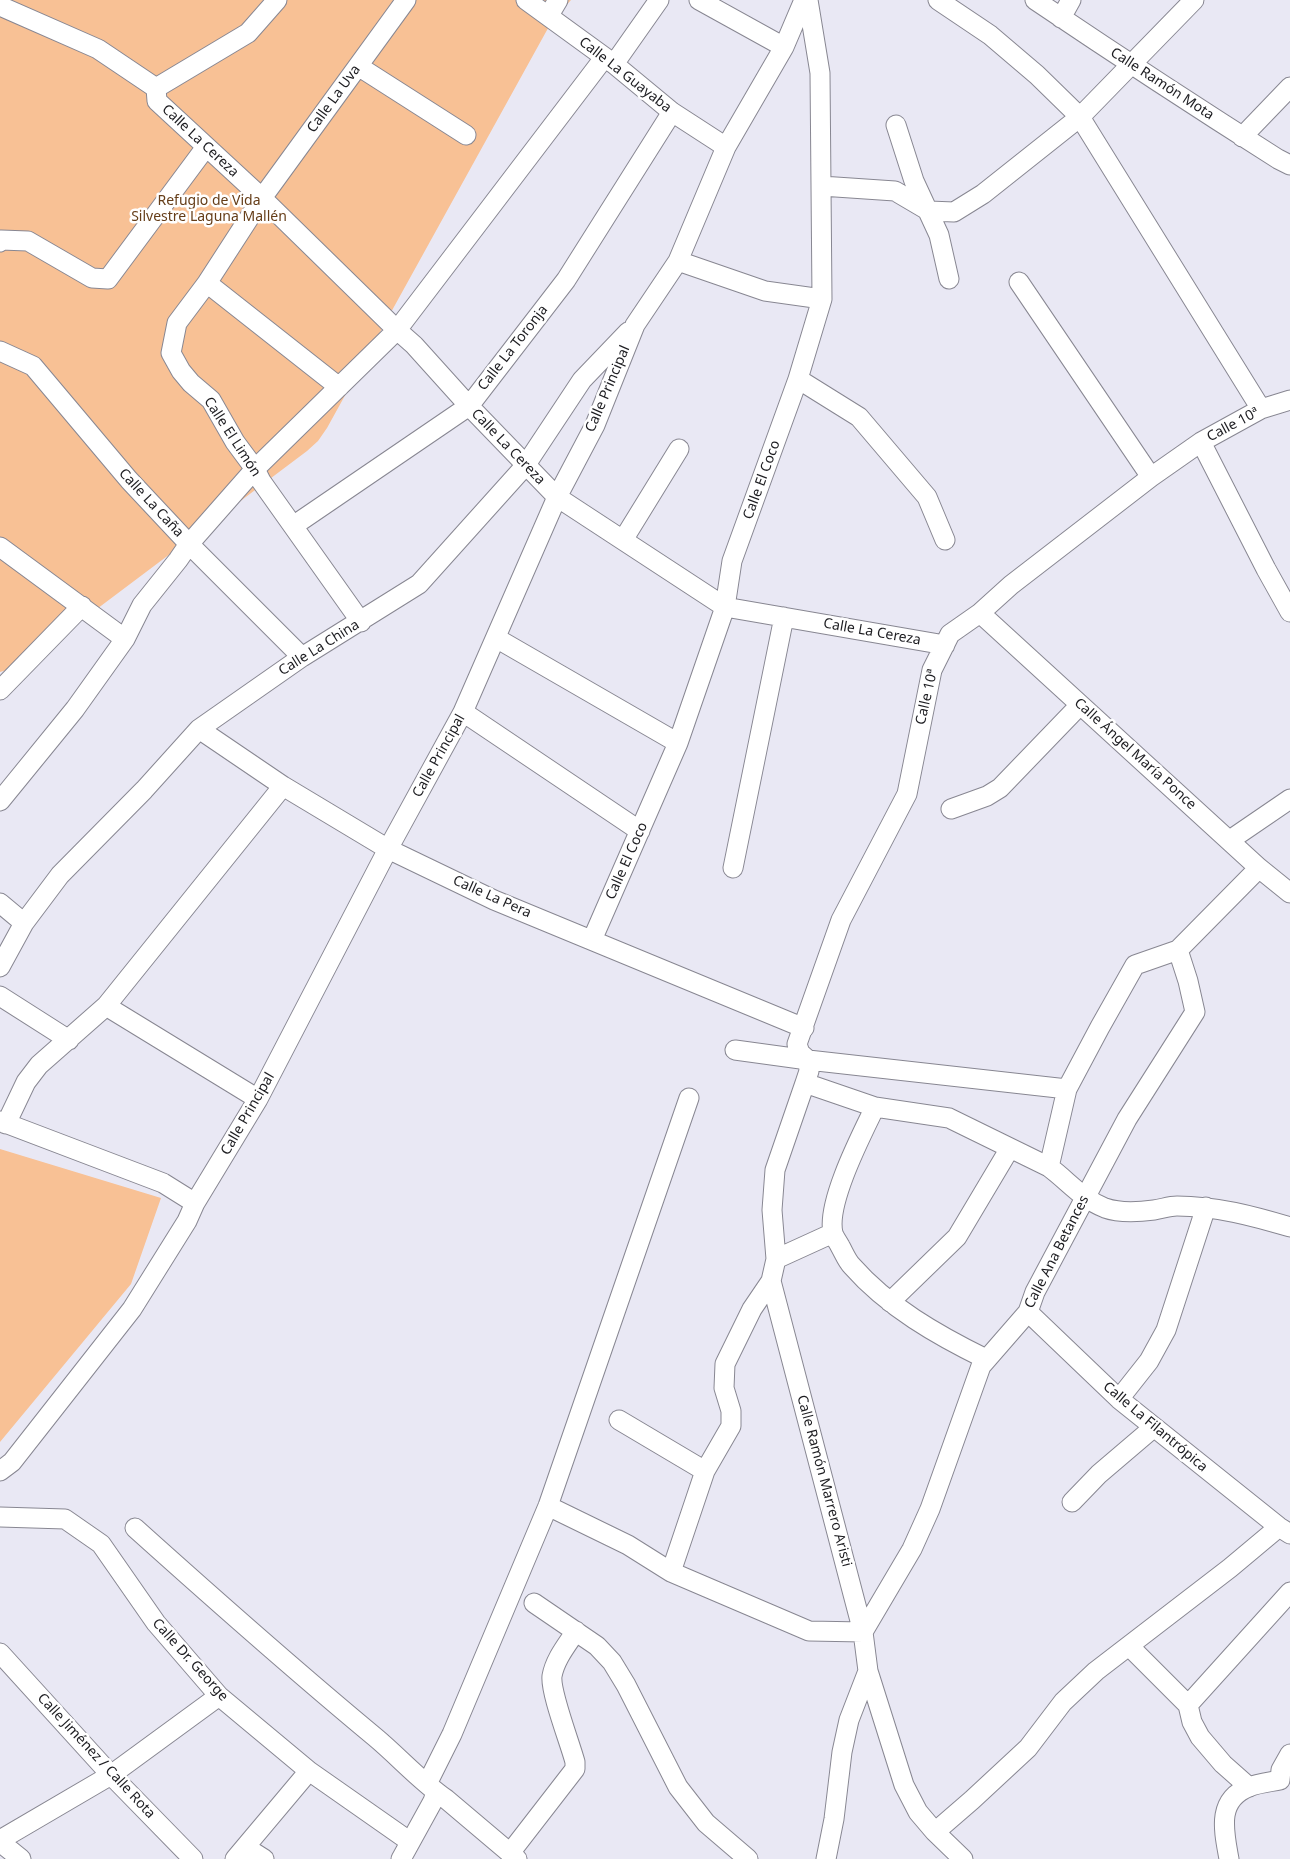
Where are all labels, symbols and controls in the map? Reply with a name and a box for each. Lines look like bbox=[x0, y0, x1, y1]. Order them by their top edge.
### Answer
street label: Calle La Guayaba bbox=[576, 34, 674, 116]
street label: Calle Ramón Mota bbox=[1107, 44, 1217, 124]
street label: Calle La Uva bbox=[304, 62, 364, 136]
street label: Calle La Cereza bbox=[158, 101, 242, 181]
park label: Refugio de Vida Silvestre Laguna Mallén bbox=[131, 193, 287, 226]
street label: Calle La Toronja bbox=[474, 302, 552, 394]
street label: Calle Principal bbox=[582, 343, 634, 435]
street label: Calle El Limón bbox=[200, 394, 264, 480]
street label: Calle 10ª bbox=[1204, 404, 1262, 446]
street label: Calle La Cereza bbox=[468, 406, 548, 488]
street label: Calle El Coco bbox=[740, 438, 784, 522]
street label: Calle La Caña bbox=[115, 465, 187, 541]
street label: Calle La Cereza bbox=[822, 615, 922, 649]
street label: Calle La China bbox=[276, 617, 362, 679]
street label: Calle 10ª bbox=[912, 668, 942, 726]
street label: Calle Ángel María Ponce bbox=[1070, 695, 1200, 813]
street label: Calle Principal bbox=[409, 712, 469, 800]
street label: Calle El Coco bbox=[602, 820, 652, 902]
street label: Calle La Pera bbox=[450, 872, 534, 922]
street label: Calle Principal bbox=[218, 1070, 278, 1158]
street label: Calle Ana Betances bbox=[1021, 1193, 1093, 1311]
street label: Calle La Filantrópica bbox=[1099, 1378, 1211, 1476]
street label: Calle Ramón Marrero Aristi bbox=[793, 1393, 855, 1569]
street label: Calle Dr. George bbox=[149, 1615, 231, 1705]
street label: Calle Jiménez / Calle Rota bbox=[34, 1690, 158, 1822]

